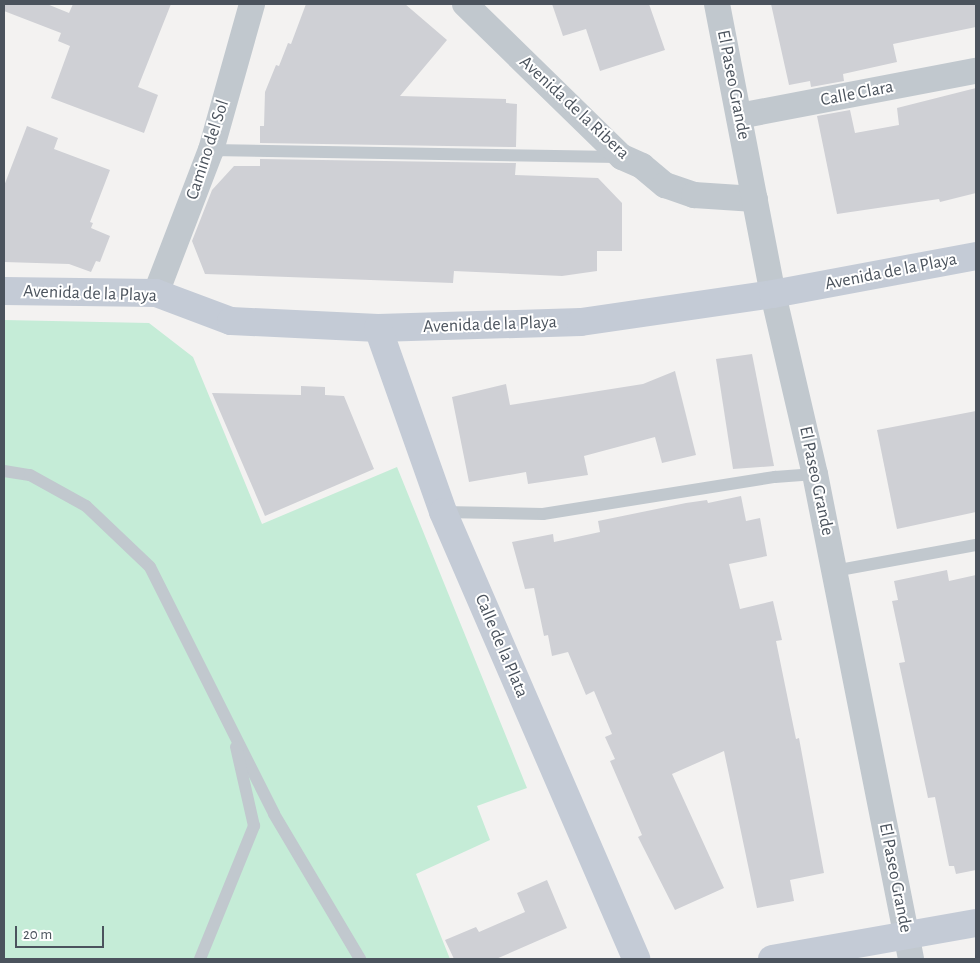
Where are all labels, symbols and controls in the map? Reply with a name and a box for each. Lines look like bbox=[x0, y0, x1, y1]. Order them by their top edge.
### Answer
street label: El Paseo Grande bbox=[712, 28, 754, 142]
street label: Avenida de la Ribera bbox=[515, 52, 633, 164]
street label: Calle Clara bbox=[819, 76, 895, 112]
street label: Camino del Sol bbox=[182, 97, 234, 203]
street label: Avenida de la Playa bbox=[823, 249, 959, 295]
street label: Avenida de la Playa bbox=[23, 281, 157, 307]
street label: Avenida de la Playa bbox=[423, 312, 557, 338]
street label: El Paseo Grande bbox=[794, 424, 838, 538]
street label: Calle de la Plata bbox=[470, 591, 532, 701]
street label: El Paseo Grande bbox=[874, 821, 916, 935]
scale bar bbox=[18, 916, 106, 948]
text: 20 m bbox=[23, 927, 52, 942]

